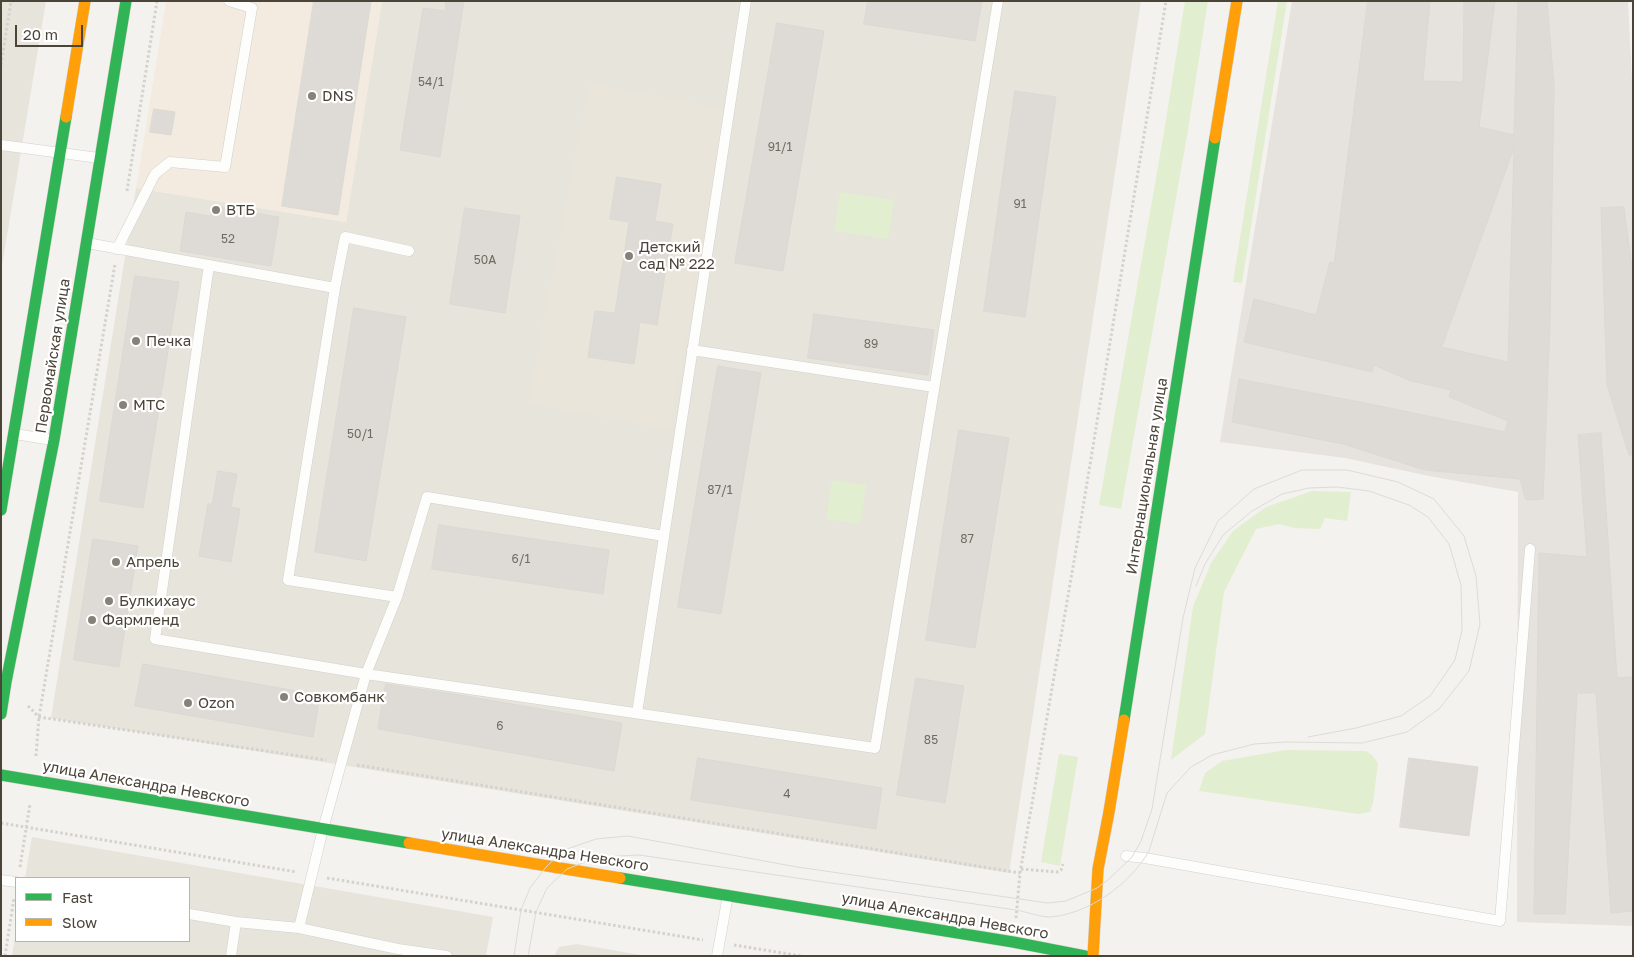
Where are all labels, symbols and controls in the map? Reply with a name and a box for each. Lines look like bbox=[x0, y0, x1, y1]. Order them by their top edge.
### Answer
scale bar bbox=[18, 15, 85, 47]
text: 20 m bbox=[23, 25, 58, 43]
house number: 54/1 bbox=[418, 75, 444, 89]
place label: DNS bbox=[322, 87, 353, 105]
marker: DNS bbox=[306, 90, 318, 102]
house number: 91/1 bbox=[768, 140, 792, 154]
house number: 91 bbox=[1013, 197, 1027, 211]
place label: ВТБ bbox=[226, 201, 255, 219]
marker: ВТБ bbox=[210, 204, 222, 216]
house number: 52 bbox=[221, 232, 235, 246]
place label: Детский сад № 222 bbox=[639, 238, 715, 273]
marker: Детский сад № 222 bbox=[623, 250, 635, 262]
house number: 50А bbox=[474, 253, 496, 267]
street label: Первомайская улица bbox=[32, 277, 74, 435]
place label: Печка bbox=[146, 332, 191, 350]
marker: Печка bbox=[130, 335, 142, 347]
house number: 89 bbox=[864, 337, 878, 351]
street label: Интернациональная улица bbox=[1123, 376, 1171, 576]
place label: МТС bbox=[133, 396, 165, 414]
marker: МТС bbox=[117, 399, 129, 411]
house number: 50/1 bbox=[347, 427, 373, 441]
house number: 87/1 bbox=[707, 483, 733, 497]
house number: 87 bbox=[960, 532, 974, 546]
house number: 6/1 bbox=[512, 552, 530, 566]
place label: Апрель bbox=[126, 553, 179, 571]
marker: Апрель bbox=[110, 556, 122, 568]
place label: Булкихаус bbox=[119, 592, 196, 610]
marker: Булкихаус bbox=[103, 595, 115, 607]
place label: Фармленд bbox=[102, 611, 179, 629]
marker: Фармленд bbox=[86, 614, 98, 626]
place label: Совкомбанк bbox=[294, 688, 385, 706]
marker: Совкомбанк bbox=[278, 691, 290, 703]
place label: Ozon bbox=[198, 694, 235, 712]
marker: Ozon bbox=[182, 697, 194, 709]
house number: 6 bbox=[496, 719, 504, 733]
house number: 85 bbox=[924, 733, 938, 747]
street label: улица Александра Невского bbox=[41, 757, 251, 811]
house number: 4 bbox=[783, 787, 791, 801]
street label: улица Александра Невского bbox=[440, 825, 650, 875]
legend bbox=[15, 877, 190, 942]
text: Fast bbox=[62, 888, 93, 906]
street label: улица Александра Невского bbox=[840, 889, 1050, 943]
text: Slow bbox=[62, 913, 97, 931]

